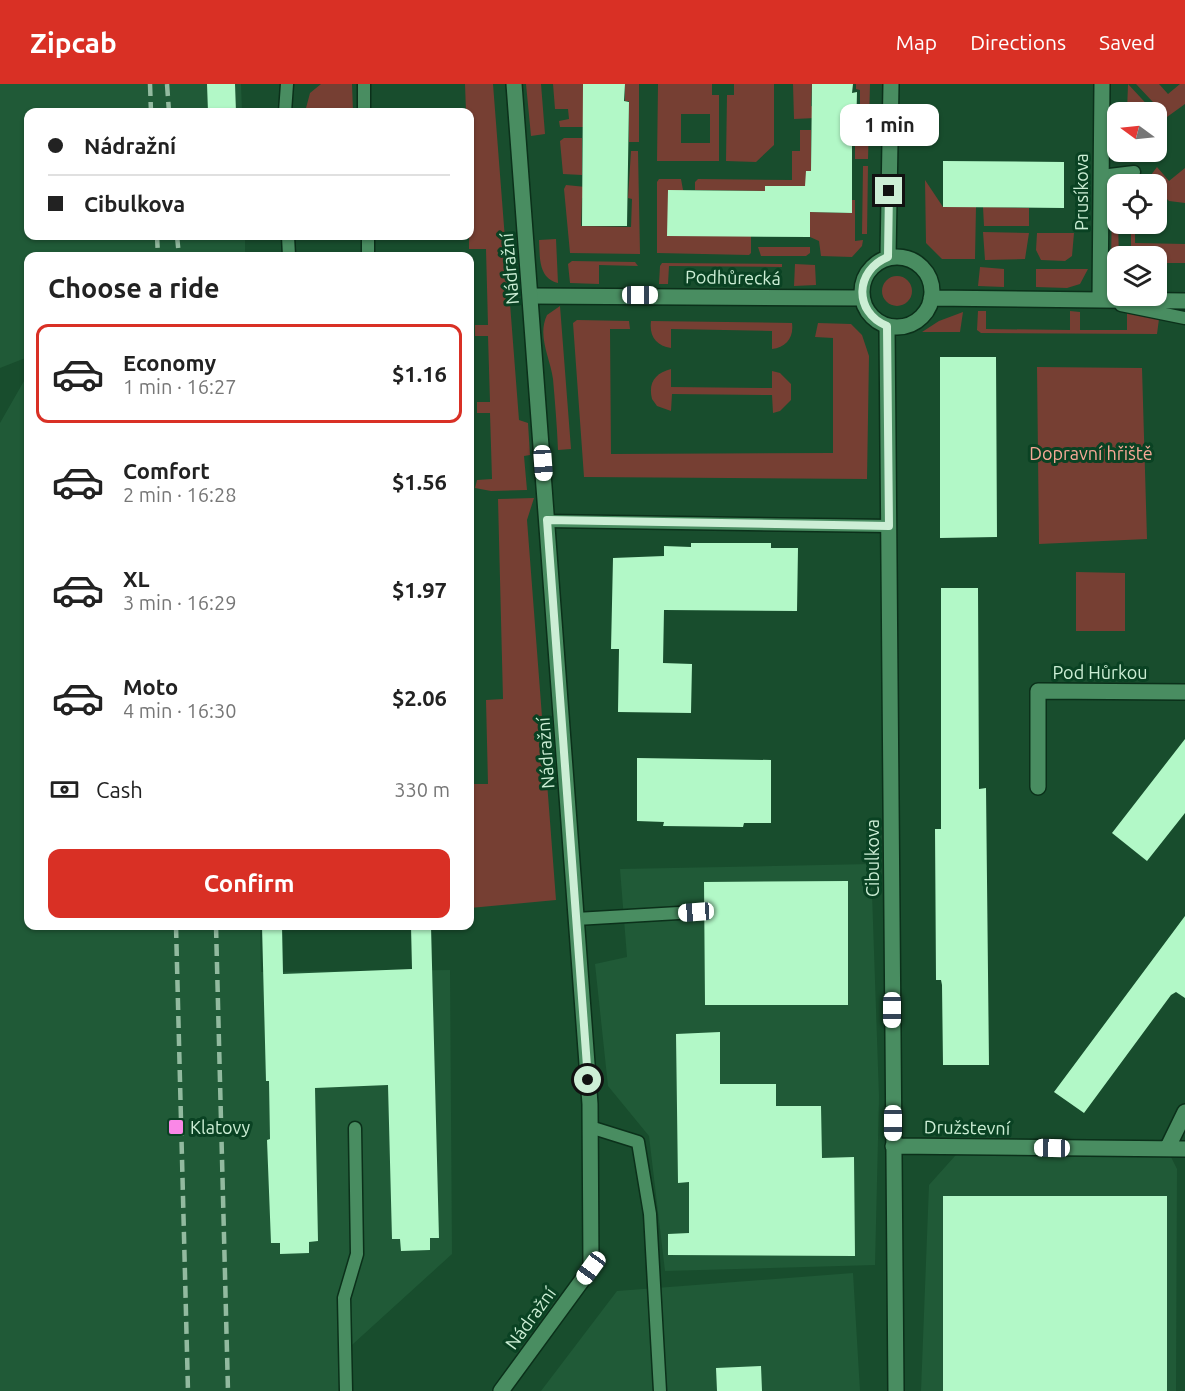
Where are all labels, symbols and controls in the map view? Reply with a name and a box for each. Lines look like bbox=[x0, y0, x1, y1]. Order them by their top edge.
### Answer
text: Zipcab bbox=[30, 27, 117, 58]
text: Map bbox=[896, 30, 937, 54]
text: Directions bbox=[970, 30, 1066, 54]
text: Saved bbox=[1099, 30, 1155, 54]
north arrow bbox=[1107, 102, 1167, 162]
map controls bbox=[1107, 102, 1167, 306]
callout: 1 min bbox=[840, 104, 938, 146]
text: 1 min bbox=[864, 113, 915, 136]
text: Nádražní bbox=[84, 133, 176, 158]
street label: Prusíkova bbox=[1071, 153, 1091, 231]
button: locate bbox=[1107, 174, 1167, 234]
route end bbox=[875, 177, 902, 204]
text: Cibulkova bbox=[84, 191, 185, 216]
street label: Nádražní bbox=[496, 232, 522, 306]
button: layers bbox=[1107, 246, 1167, 306]
street label: Podhůrecká bbox=[685, 266, 781, 288]
text: Choose a ride bbox=[48, 273, 220, 303]
car bbox=[622, 286, 658, 304]
icon: car bbox=[51, 347, 105, 401]
text: Economy bbox=[123, 350, 216, 375]
text: $1.16 bbox=[392, 361, 447, 386]
text: 1 min · 16:27 bbox=[123, 375, 237, 398]
park label: Dopravní hřiště bbox=[1029, 443, 1153, 463]
car bbox=[533, 444, 553, 482]
icon: car bbox=[51, 455, 105, 509]
text: Comfort bbox=[123, 458, 210, 483]
text: $1.56 bbox=[392, 469, 447, 494]
text: 2 min · 16:28 bbox=[123, 483, 237, 506]
icon: car bbox=[51, 563, 105, 617]
text: XL bbox=[123, 566, 150, 591]
text: $1.97 bbox=[392, 577, 447, 602]
text: 3 min · 16:29 bbox=[123, 591, 237, 614]
street label: Pod Hůrkou bbox=[1053, 662, 1147, 682]
icon: car bbox=[51, 671, 105, 725]
text: Moto bbox=[123, 674, 178, 699]
text: $2.06 bbox=[392, 685, 447, 710]
text: 4 min · 16:30 bbox=[123, 699, 237, 722]
street label: Nádražní bbox=[532, 716, 557, 789]
icon: cash bbox=[48, 773, 81, 806]
text: Cash bbox=[96, 777, 143, 802]
text: 330 m bbox=[394, 778, 450, 801]
street label: Cibulkova bbox=[862, 819, 882, 897]
button: Confirm bbox=[48, 849, 450, 918]
car bbox=[677, 902, 715, 922]
car bbox=[883, 992, 901, 1028]
route start bbox=[574, 1066, 601, 1093]
car bbox=[884, 1105, 902, 1141]
street label: Družstevní bbox=[924, 1116, 1011, 1138]
place label: Klatovy bbox=[190, 1117, 251, 1137]
marker: Klatovy bbox=[167, 1118, 185, 1136]
car bbox=[1034, 1139, 1070, 1157]
car bbox=[573, 1248, 609, 1288]
street label: Nádražní bbox=[501, 1283, 560, 1353]

